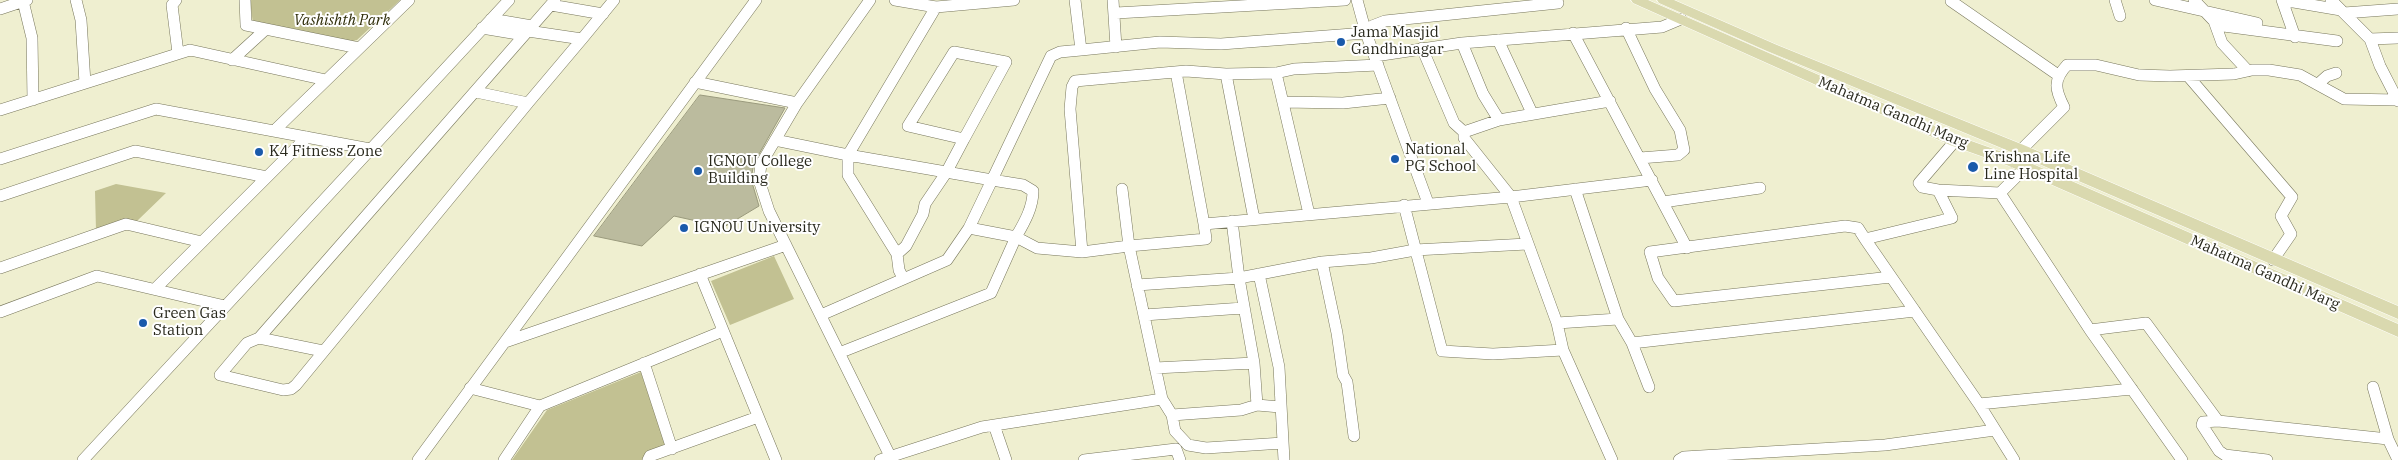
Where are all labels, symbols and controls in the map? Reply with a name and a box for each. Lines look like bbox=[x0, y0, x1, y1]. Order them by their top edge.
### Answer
park label: Vashishth Park bbox=[294, 12, 390, 30]
place label: Jama Masjid Gandhinagar bbox=[1351, 24, 1444, 59]
marker: Jama Masjid Gandhinagar bbox=[1335, 36, 1347, 48]
street label: Mahatma Gandhi Marg bbox=[1815, 73, 1971, 153]
place label: National PG School bbox=[1405, 141, 1476, 176]
place label: K4 Fitness Zone bbox=[269, 143, 382, 161]
marker: K4 Fitness Zone bbox=[253, 146, 265, 158]
place label: Krishna Life Line Hospital bbox=[1984, 149, 2078, 184]
place label: IGNOU College Building bbox=[708, 153, 812, 188]
marker: National PG School bbox=[1389, 153, 1401, 165]
marker: Krishna Life Line Hospital bbox=[1966, 160, 1980, 174]
marker: IGNOU College Building bbox=[692, 165, 704, 177]
place label: IGNOU University bbox=[694, 219, 820, 237]
marker: IGNOU University bbox=[678, 222, 690, 234]
street label: Mahatma Gandhi Marg bbox=[2188, 232, 2342, 314]
place label: Green Gas Station bbox=[153, 305, 226, 340]
marker: Green Gas Station bbox=[137, 317, 149, 329]

